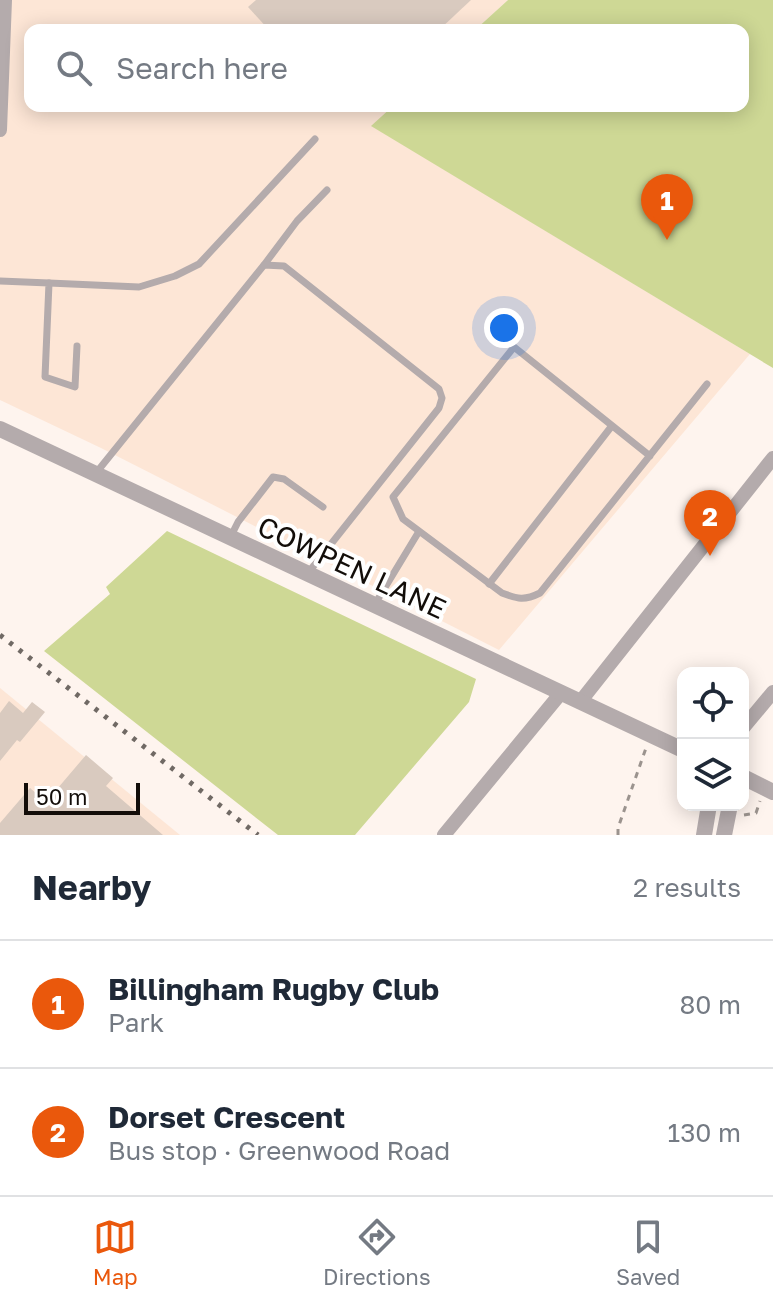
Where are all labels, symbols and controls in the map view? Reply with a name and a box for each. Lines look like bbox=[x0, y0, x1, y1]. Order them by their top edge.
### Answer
search box bbox=[24, 24, 749, 112]
icon: search bbox=[52, 46, 96, 90]
text: Search here bbox=[116, 50, 288, 86]
pin: 1 bbox=[641, 174, 693, 240]
your location bbox=[484, 308, 524, 348]
pin: 2 bbox=[684, 490, 736, 556]
street label: COWPEN LANE bbox=[253, 509, 451, 625]
map controls bbox=[677, 667, 749, 811]
button: locate bbox=[677, 667, 749, 739]
button: layers bbox=[677, 739, 749, 811]
scale bar bbox=[24, 779, 140, 815]
text: 50 m bbox=[36, 783, 87, 810]
text: Nearby bbox=[32, 867, 152, 907]
text: 2 results bbox=[633, 872, 741, 903]
text: Billingham Rugby Club bbox=[108, 971, 439, 1007]
text: 1 bbox=[51, 989, 65, 1020]
text: 80 m bbox=[680, 989, 741, 1020]
text: Park bbox=[108, 1007, 164, 1038]
text: Dorset Crescent bbox=[108, 1099, 345, 1135]
text: 2 bbox=[50, 1117, 66, 1148]
text: 130 m bbox=[668, 1117, 741, 1148]
text: Bus stop · Greenwood Road bbox=[108, 1135, 450, 1166]
tab: Map bbox=[93, 1215, 138, 1290]
tab: Directions bbox=[323, 1215, 431, 1290]
tab: Saved bbox=[616, 1215, 680, 1290]

